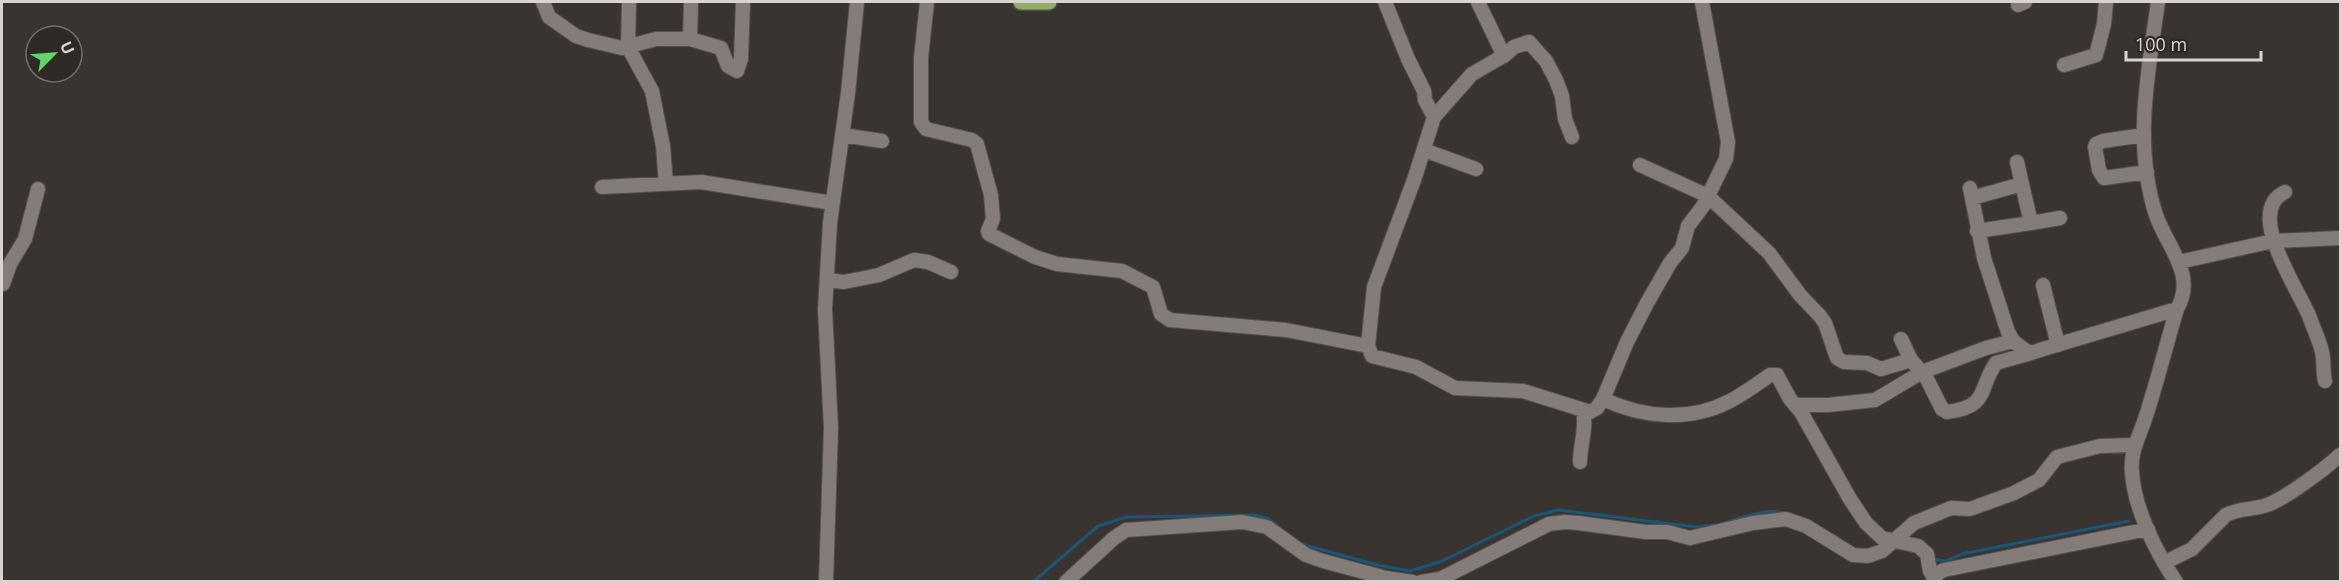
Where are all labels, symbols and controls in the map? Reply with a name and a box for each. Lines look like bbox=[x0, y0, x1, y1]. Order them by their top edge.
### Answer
north arrow bbox=[24, 24, 84, 84]
scale bar bbox=[2126, 24, 2261, 62]
text: 100 m bbox=[2135, 32, 2187, 56]
text: U bbox=[55, 38, 80, 58]

